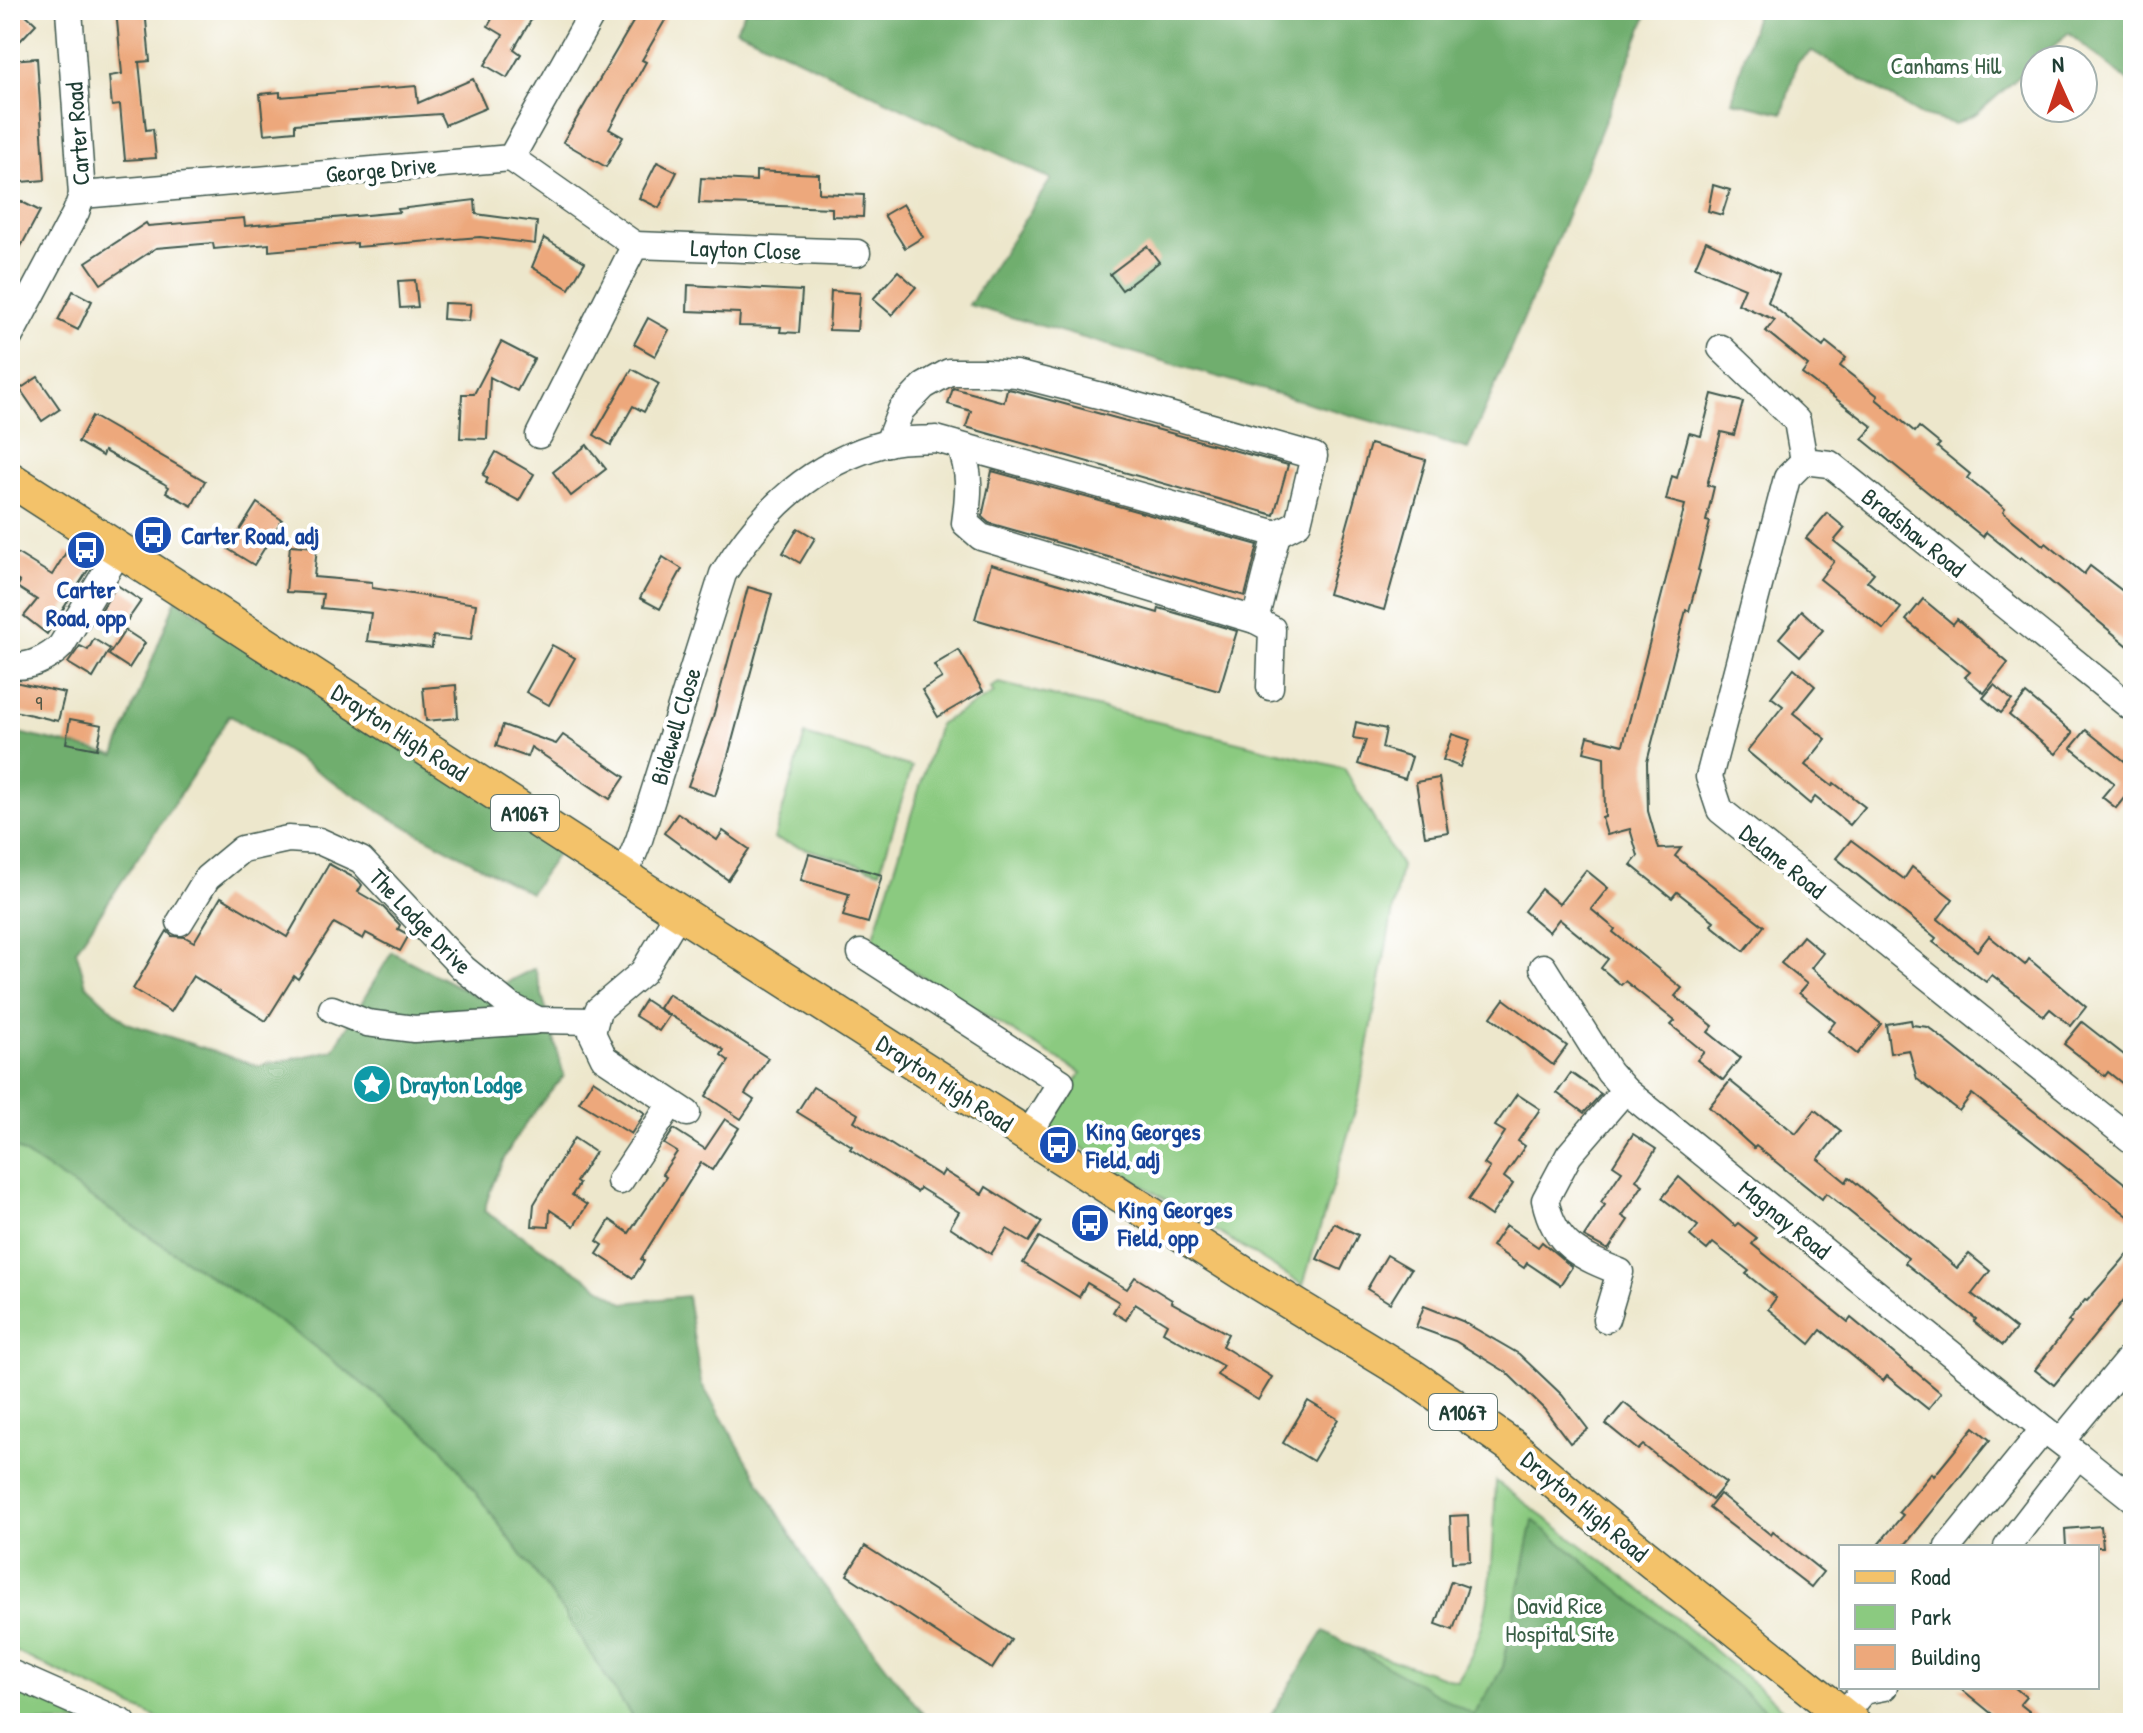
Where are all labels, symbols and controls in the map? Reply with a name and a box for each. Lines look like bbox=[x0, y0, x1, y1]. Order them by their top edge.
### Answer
north arrow bbox=[2019, 44, 2099, 124]
park label: Canhams Hill bbox=[1891, 49, 2002, 81]
text: N bbox=[2051, 49, 2065, 79]
street label: Carter Road bbox=[57, 81, 97, 187]
street label: George Drive bbox=[324, 148, 438, 190]
street label: Layton Close bbox=[690, 231, 802, 267]
street label: Bradshaw Road bbox=[1855, 480, 1973, 584]
bus stop icon: Carter Road, adj bbox=[132, 514, 174, 556]
place label: Carter Road, adj bbox=[181, 519, 319, 551]
bus stop icon: Carter Road, opp bbox=[65, 529, 107, 571]
place label: Carter Road, opp bbox=[46, 573, 127, 634]
street label: Bidewell Close bbox=[642, 663, 708, 789]
street label: Drayton High Road bbox=[326, 676, 474, 788]
house number: 9 bbox=[35, 689, 43, 716]
road number: A1067 bbox=[491, 795, 559, 831]
street label: Delane Road bbox=[1733, 816, 1833, 906]
street label: The Lodge Drive bbox=[363, 861, 480, 981]
street label: Drayton High Road bbox=[871, 1027, 1019, 1139]
place icon: Drayton Lodge bbox=[351, 1063, 393, 1105]
place label: Drayton Lodge bbox=[400, 1068, 523, 1101]
place label: King Georges Field, adj bbox=[1085, 1115, 1200, 1175]
bus stop icon: King Georges Field, adj bbox=[1037, 1124, 1079, 1166]
street label: Magnay Road bbox=[1732, 1172, 1838, 1266]
place label: King Georges Field, opp bbox=[1117, 1193, 1232, 1254]
bus stop icon: King Georges Field, opp bbox=[1069, 1202, 1111, 1244]
road number: A1067 bbox=[1429, 1394, 1497, 1430]
street label: Drayton High Road bbox=[1515, 1443, 1655, 1569]
legend bbox=[1839, 1545, 2099, 1689]
text: Road bbox=[1911, 1560, 1950, 1592]
park label: David Rice Hospital Site bbox=[1505, 1589, 1615, 1649]
text: Park bbox=[1911, 1600, 1951, 1632]
text: Building bbox=[1911, 1640, 1981, 1672]

